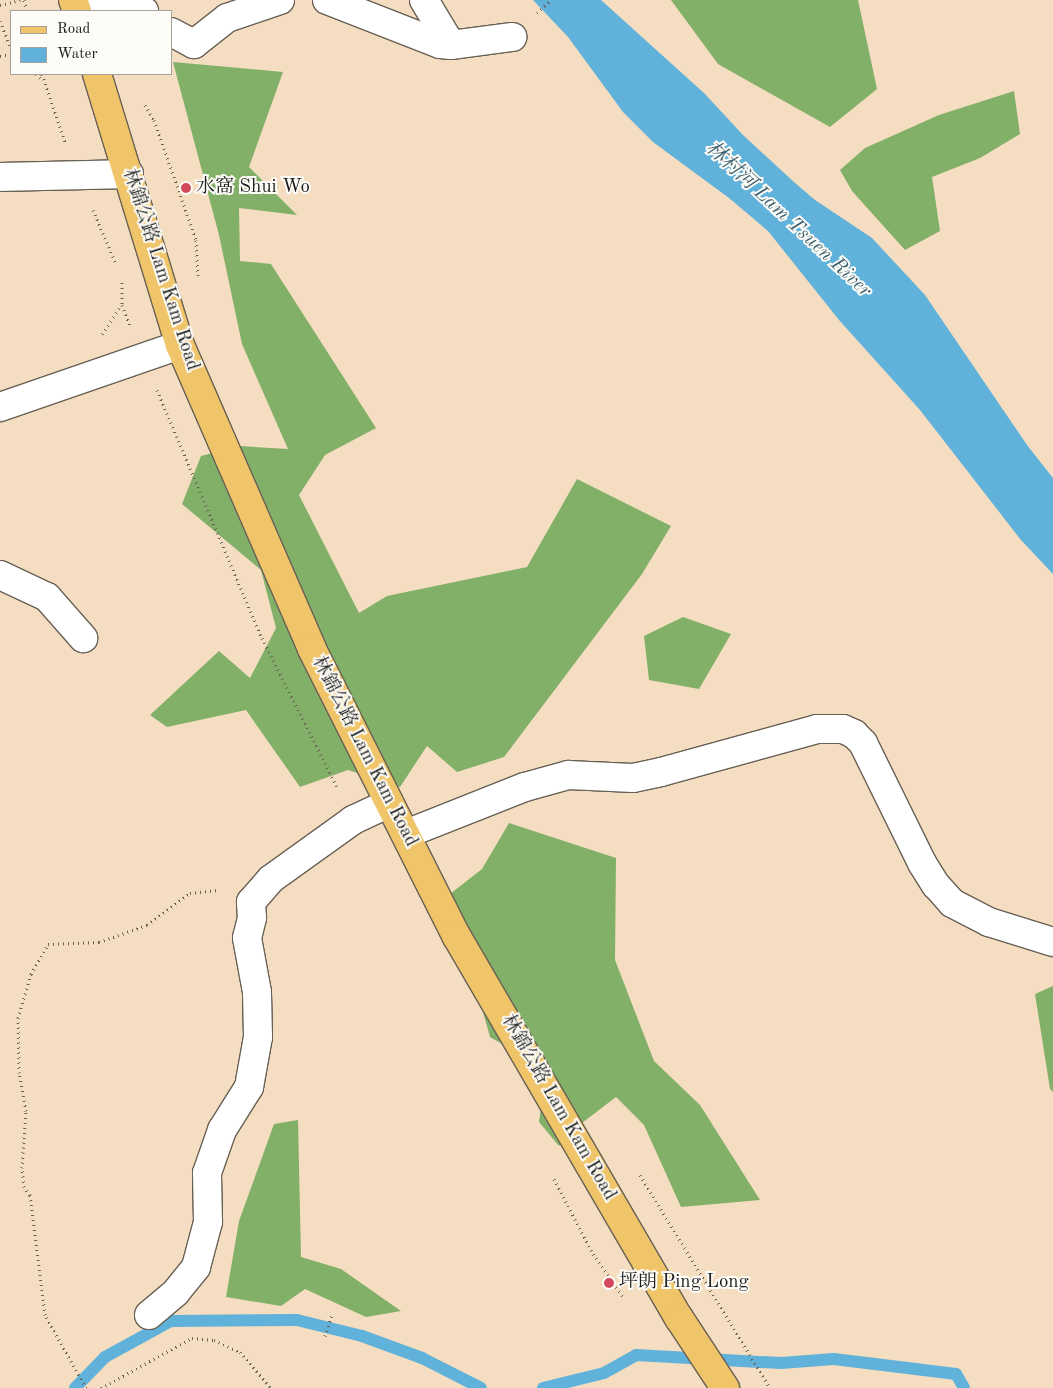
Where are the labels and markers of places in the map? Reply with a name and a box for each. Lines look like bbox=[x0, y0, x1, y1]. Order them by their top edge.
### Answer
place label: 水窩 Shui Wo bbox=[196, 177, 310, 199]
marker: 水窩 Shui Wo bbox=[180, 182, 192, 194]
place label: 坪朗 Ping Long bbox=[619, 1272, 749, 1294]
marker: 坪朗 Ping Long bbox=[603, 1277, 615, 1289]

